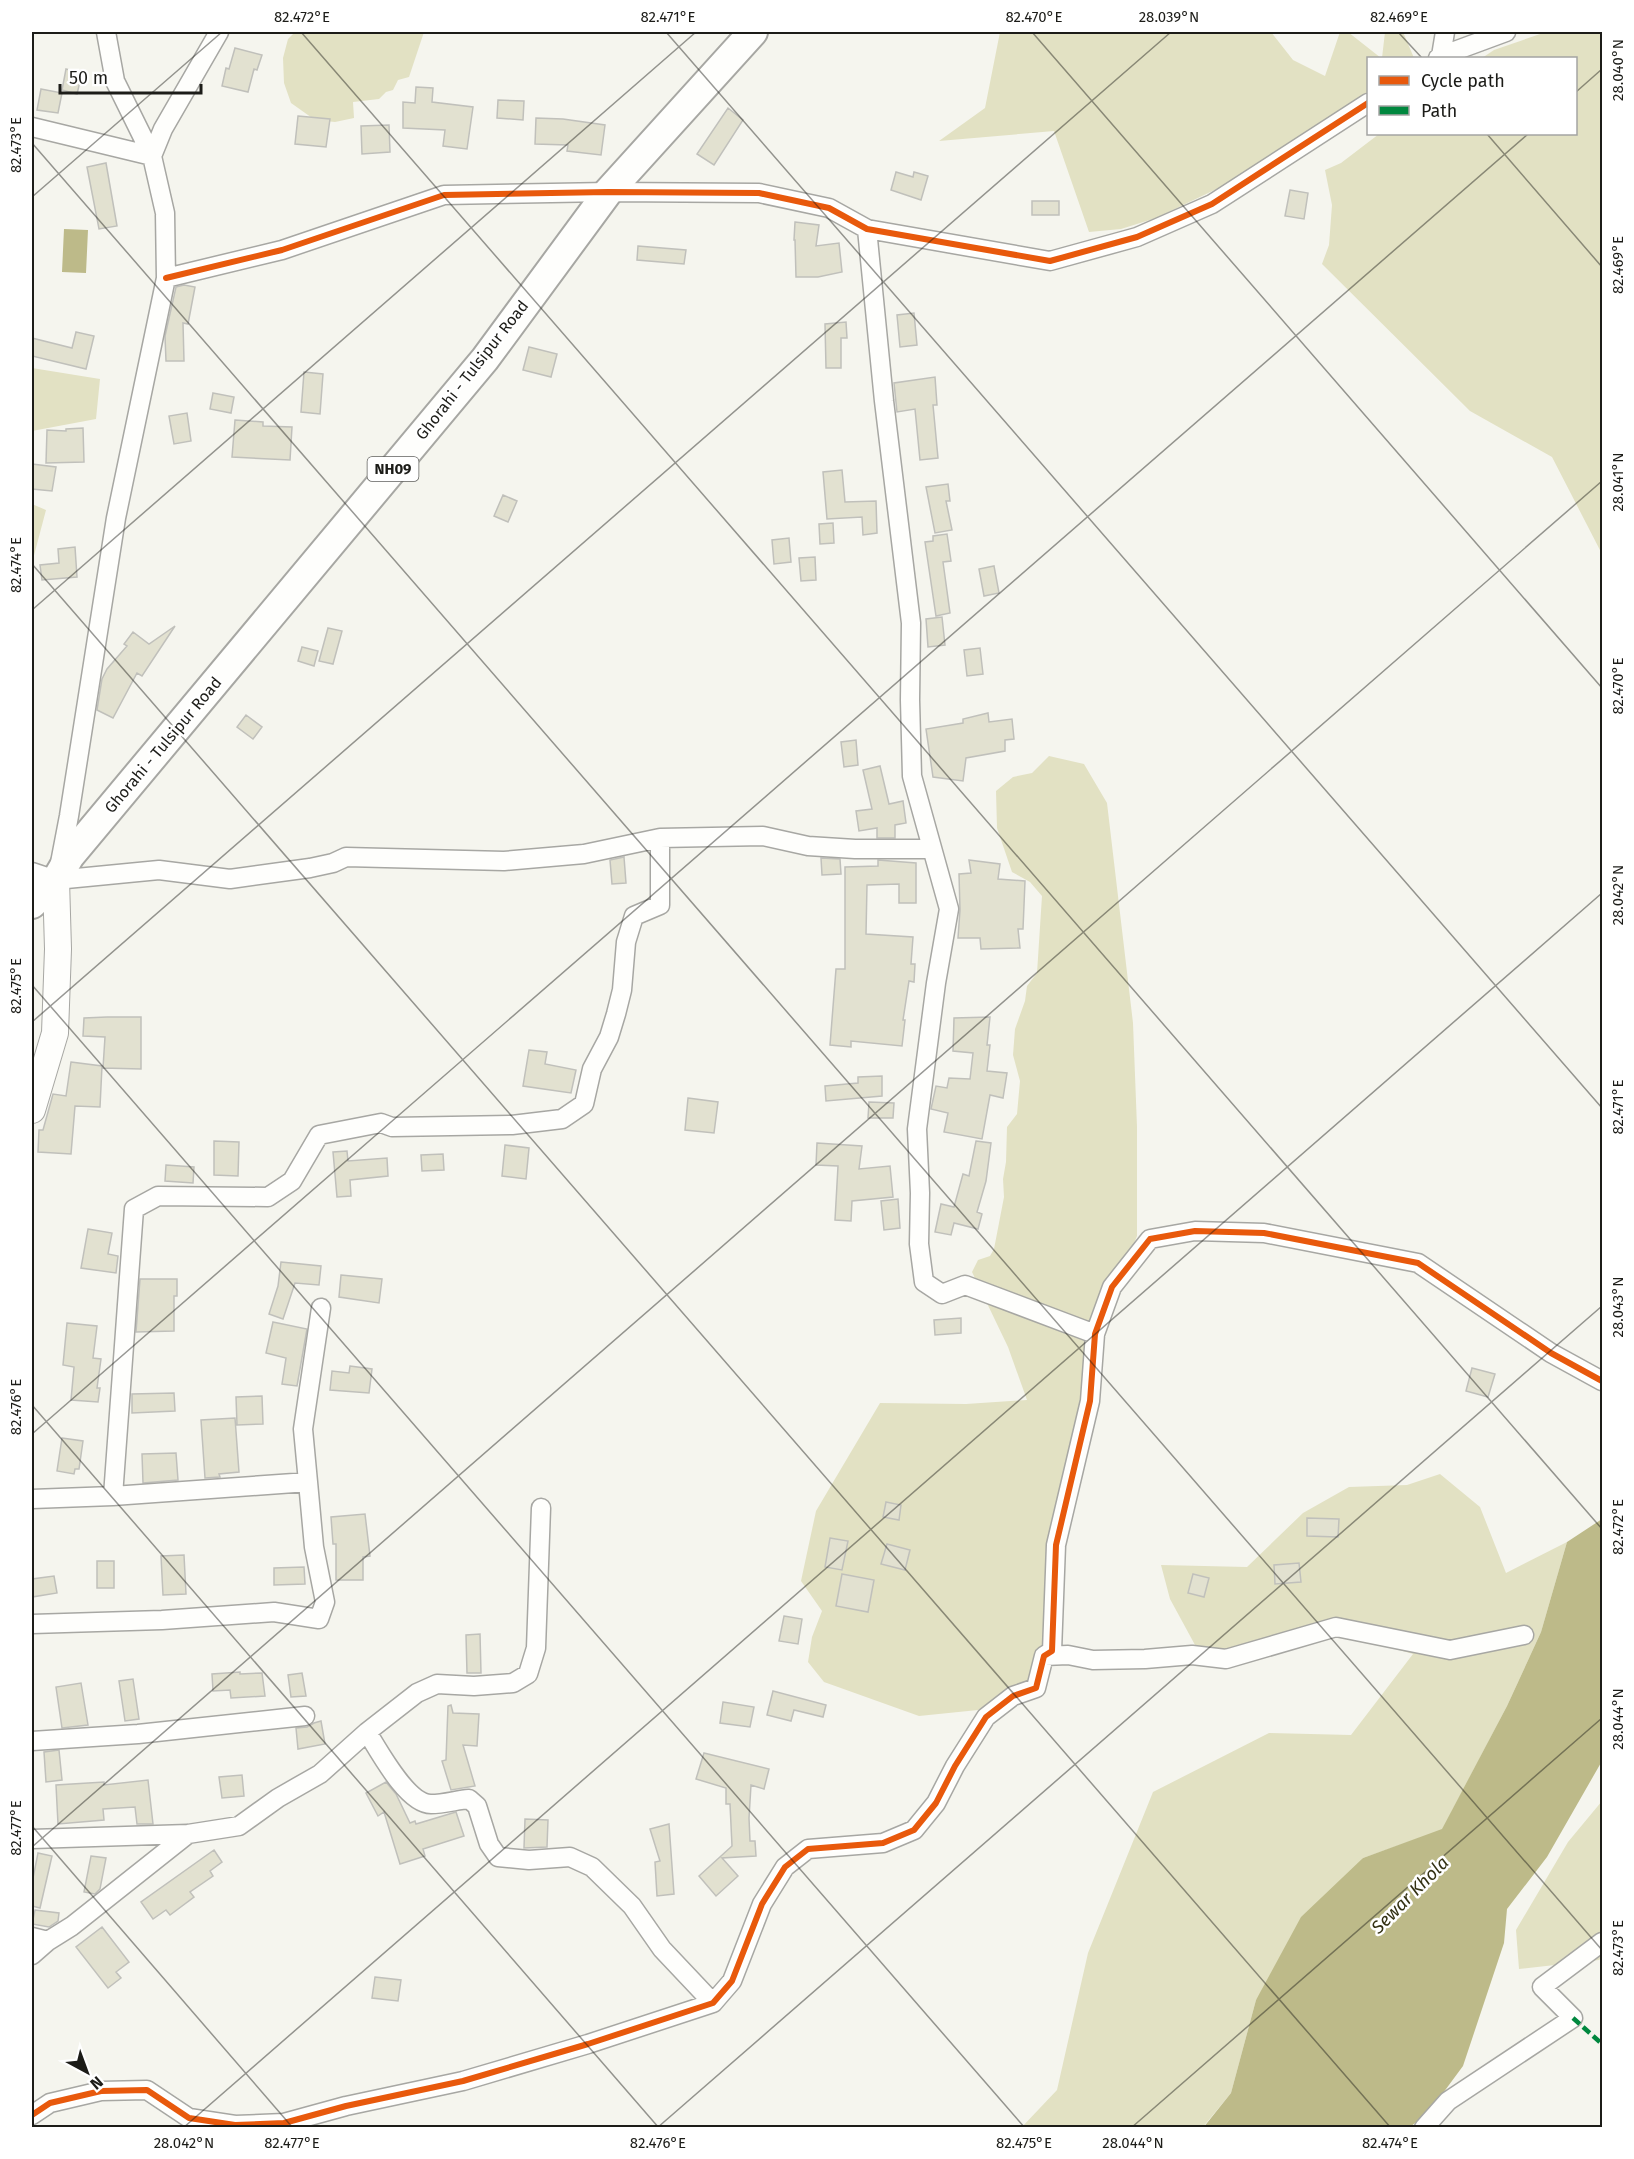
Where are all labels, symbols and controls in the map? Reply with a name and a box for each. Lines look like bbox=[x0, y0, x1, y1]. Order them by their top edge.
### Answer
text: 82.472°E bbox=[274, 8, 330, 26]
text: 82.471°E bbox=[640, 8, 696, 26]
text: 82.470°E bbox=[1006, 8, 1063, 26]
text: 28.039°N bbox=[1139, 8, 1199, 26]
text: 82.469°E bbox=[1370, 8, 1428, 26]
text: 28.040°N bbox=[1609, 39, 1627, 101]
scale bar bbox=[60, 57, 201, 95]
legend bbox=[1367, 57, 1577, 135]
text: 50 m bbox=[69, 67, 108, 89]
text: Cycle path bbox=[1421, 70, 1505, 92]
text: Path bbox=[1421, 100, 1457, 122]
text: 82.473°E bbox=[7, 117, 25, 173]
text: 82.469°E bbox=[1609, 236, 1627, 294]
street label: Ghorahi - Tulsipur Road bbox=[412, 296, 532, 444]
text: 28.041°N bbox=[1609, 452, 1627, 512]
road number: NH09 bbox=[368, 457, 418, 481]
text: 82.474°E bbox=[7, 537, 25, 593]
text: 82.470°E bbox=[1609, 658, 1627, 715]
street label: Ghorahi - Tulsipur Road bbox=[101, 673, 225, 817]
text: 28.042°N bbox=[1609, 865, 1627, 925]
text: 82.475°E bbox=[7, 958, 25, 1014]
text: 82.471°E bbox=[1609, 1079, 1627, 1135]
text: 28.043°N bbox=[1609, 1277, 1627, 1337]
text: 82.476°E bbox=[7, 1379, 25, 1435]
text: 82.472°E bbox=[1609, 1499, 1627, 1555]
text: 28.044°N bbox=[1609, 1688, 1627, 1750]
text: 82.477°E bbox=[7, 1800, 25, 1856]
water label: Sewar Khola bbox=[1366, 1852, 1453, 1939]
text: 82.473°E bbox=[1609, 1920, 1627, 1976]
north arrow bbox=[57, 2042, 117, 2102]
text: N bbox=[86, 2072, 107, 2094]
text: 28.042°N bbox=[154, 2134, 214, 2152]
text: 82.477°E bbox=[264, 2134, 320, 2152]
text: 82.476°E bbox=[630, 2134, 686, 2152]
text: 82.475°E bbox=[996, 2134, 1052, 2152]
text: 28.044°N bbox=[1102, 2134, 1164, 2152]
text: 82.474°E bbox=[1362, 2134, 1418, 2152]

